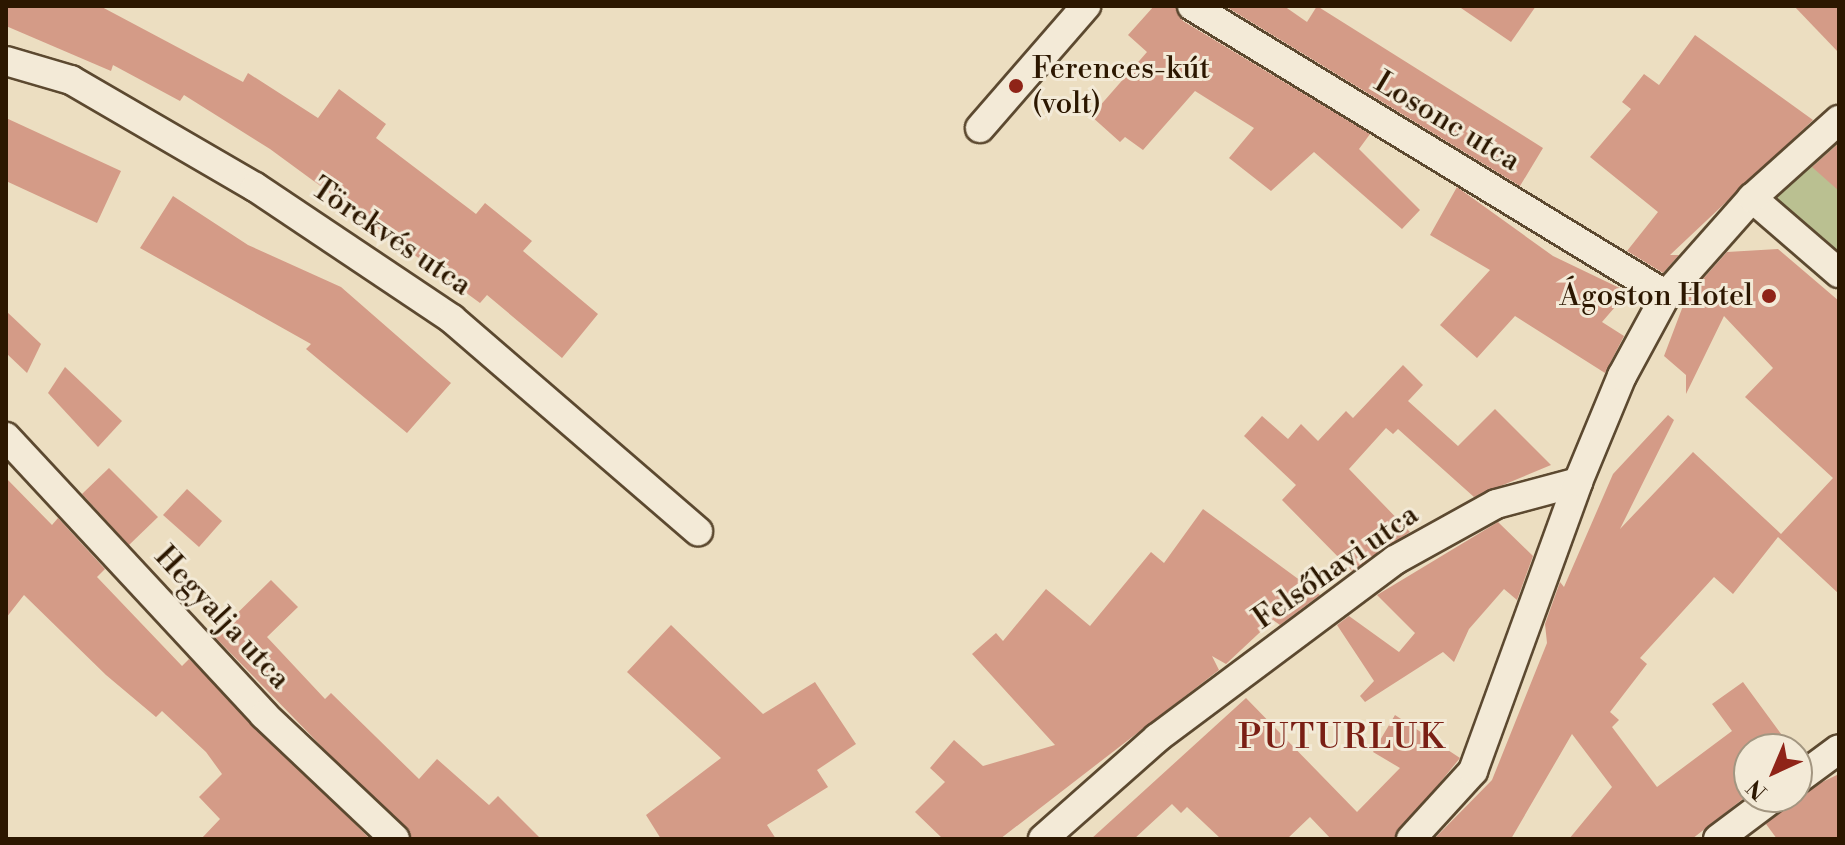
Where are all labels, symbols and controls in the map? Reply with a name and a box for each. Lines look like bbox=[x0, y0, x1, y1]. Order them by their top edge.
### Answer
place label: Ferences-kút (volt) bbox=[1032, 51, 1210, 122]
street label: Losonc utca bbox=[1368, 64, 1526, 180]
marker: Ferences-kút (volt) bbox=[1007, 77, 1025, 95]
street label: Törekvés utca bbox=[304, 170, 478, 304]
place label: Ágoston Hotel bbox=[1560, 278, 1753, 314]
marker: Ágoston Hotel bbox=[1760, 287, 1778, 305]
street label: Felsőhavi utca bbox=[1247, 497, 1425, 637]
street label: Hegyalja utca bbox=[147, 539, 297, 697]
district label: PUTURLUK bbox=[1238, 719, 1446, 759]
north arrow bbox=[1733, 733, 1813, 813]
text: N bbox=[1742, 773, 1773, 805]

